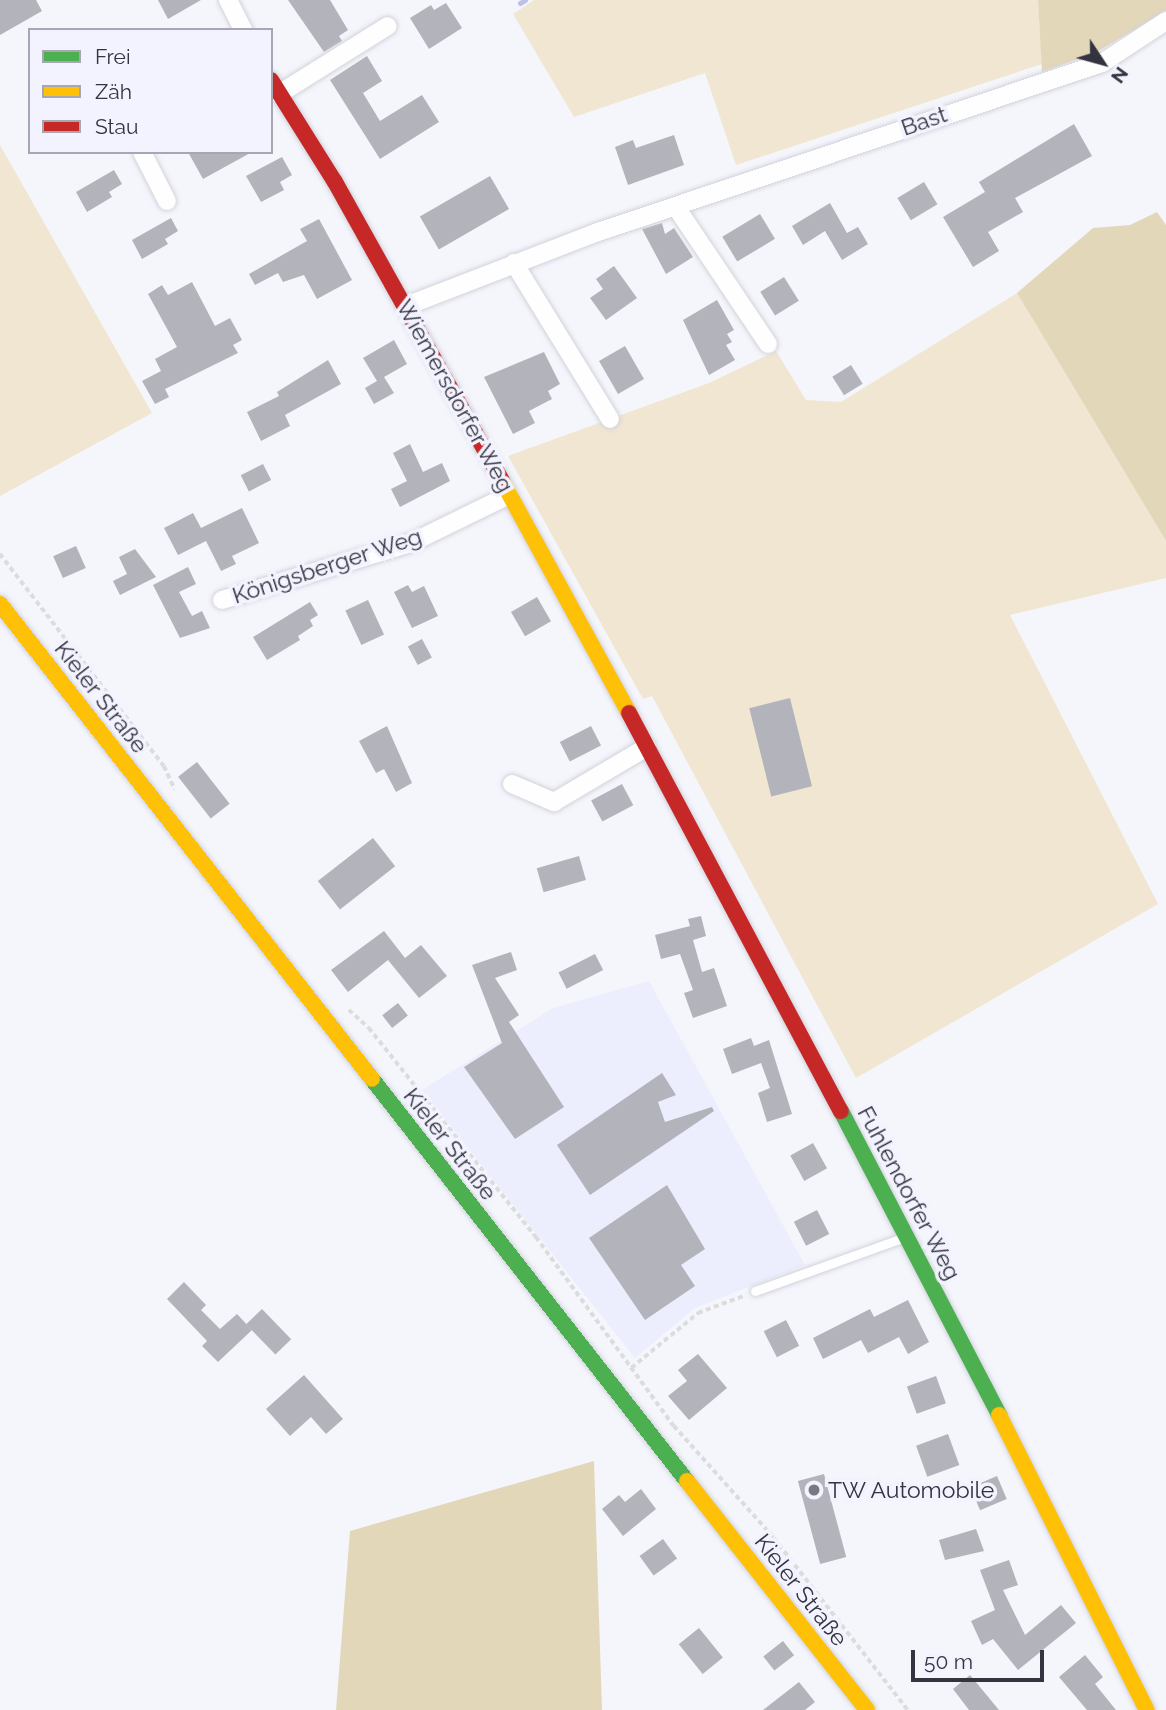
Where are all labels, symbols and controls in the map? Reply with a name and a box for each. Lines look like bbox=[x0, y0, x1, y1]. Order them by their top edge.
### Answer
legend bbox=[28, 28, 273, 154]
north arrow bbox=[1068, 28, 1138, 98]
text: Frei bbox=[95, 44, 131, 69]
text: N bbox=[1107, 63, 1133, 88]
text: Zäh bbox=[95, 79, 132, 104]
street label: Bast bbox=[897, 100, 951, 142]
text: Stau bbox=[95, 114, 139, 139]
street label: Wiemersdorfer Weg bbox=[390, 294, 520, 498]
street label: Königsberger Weg bbox=[228, 522, 426, 610]
street label: Kieler Straße bbox=[49, 635, 153, 759]
street label: Kieler Straße bbox=[398, 1082, 502, 1206]
street label: Fuhlendorfer Weg bbox=[851, 1101, 967, 1285]
place label: TW Automobile bbox=[828, 1476, 996, 1504]
marker: TW Automobile bbox=[806, 1482, 822, 1498]
street label: Kieler Straße bbox=[749, 1528, 853, 1652]
scale bar bbox=[914, 1636, 1047, 1680]
text: 50 m bbox=[924, 1649, 973, 1674]

